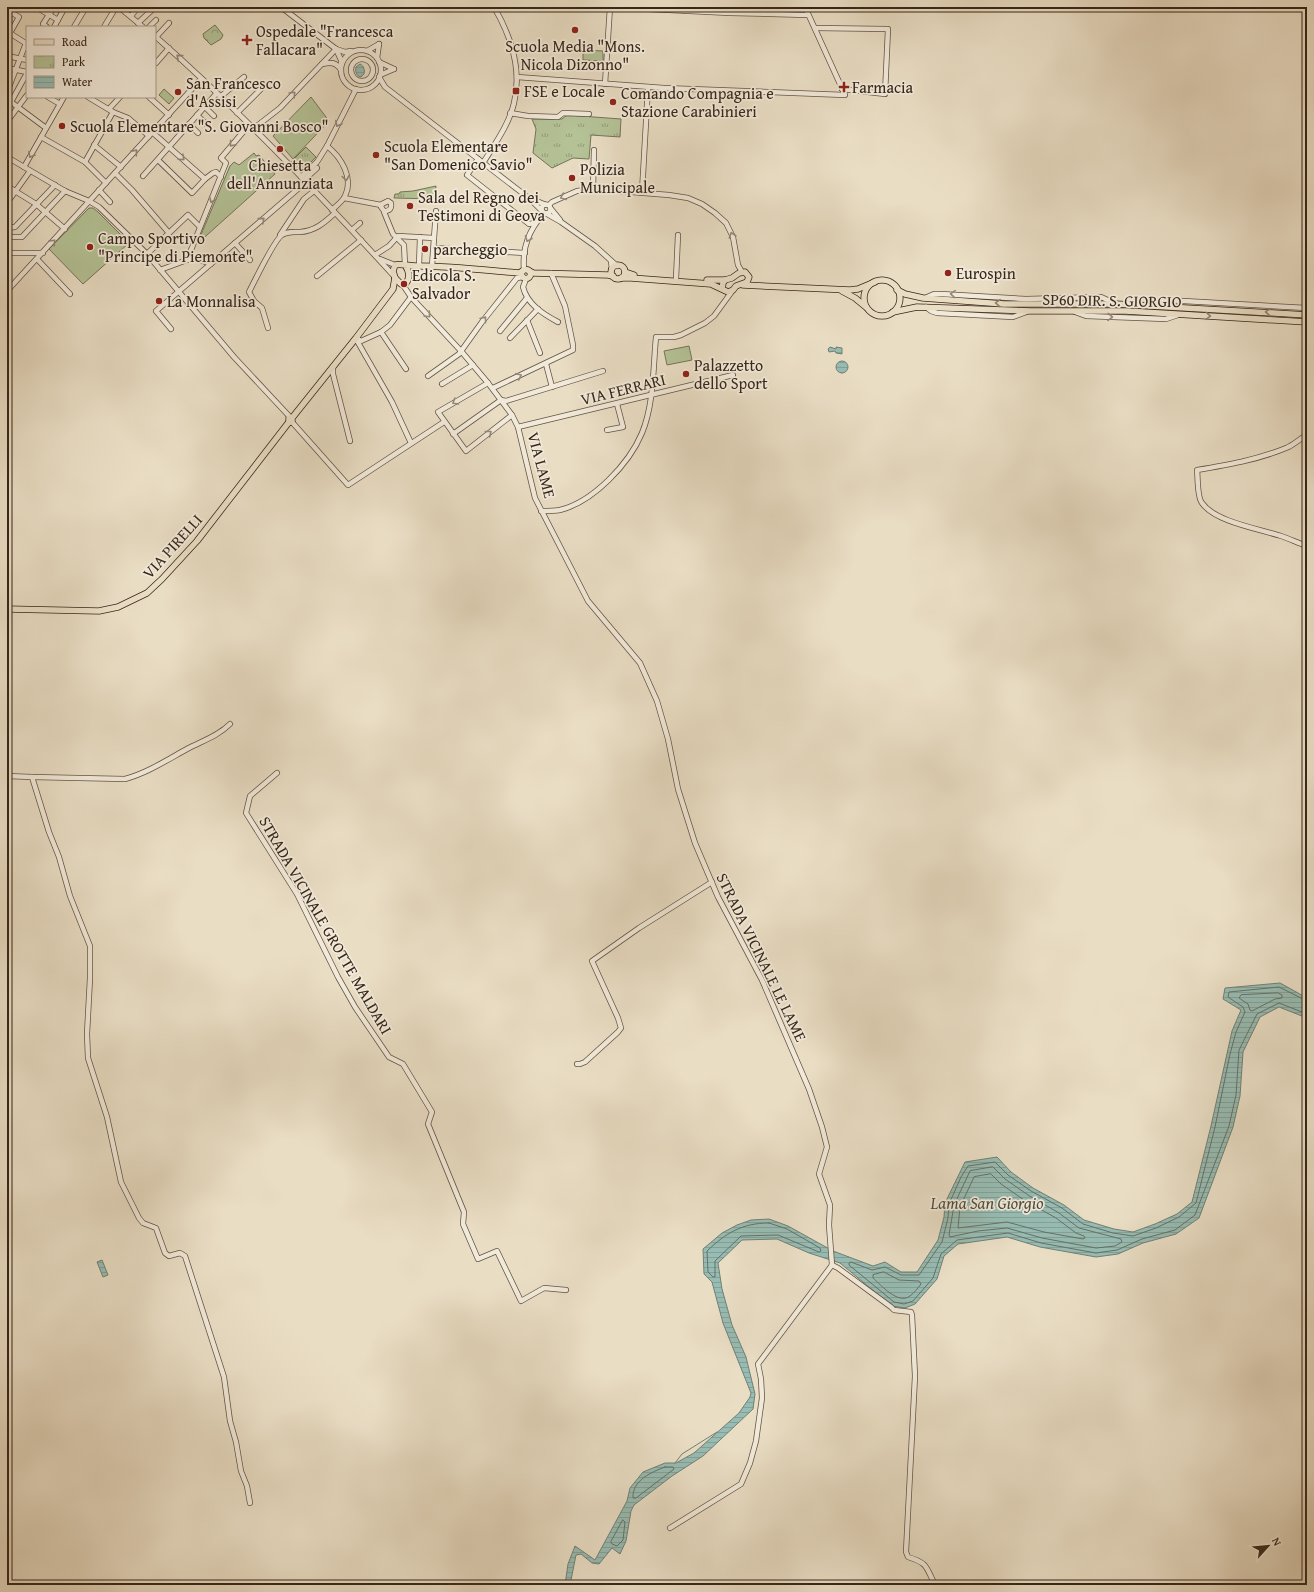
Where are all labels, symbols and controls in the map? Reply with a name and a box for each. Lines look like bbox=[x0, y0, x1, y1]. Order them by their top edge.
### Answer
place label: Ospedale "Francesca Fallacara" bbox=[256, 19, 394, 61]
marker: Scuola Media "Mons. Nicola Dizonno" bbox=[570, 25, 580, 35]
legend bbox=[26, 26, 156, 98]
text: Road bbox=[62, 33, 88, 50]
marker: Ospedale "Francesca Fallacara" bbox=[241, 34, 253, 46]
place label: Scuola Media "Mons. Nicola Dizonno" bbox=[505, 34, 645, 76]
text: Park bbox=[62, 53, 86, 70]
one-way arrow bbox=[176, 54, 184, 61]
place label: San Francesco d'Assisi bbox=[186, 71, 281, 113]
text: Water bbox=[62, 73, 92, 90]
place label: Farmacia bbox=[852, 75, 914, 99]
place label: FSE e Locale bbox=[524, 79, 605, 103]
place label: Comando Compagnia e Stazione Carabinieri bbox=[621, 81, 774, 123]
marker: Farmacia bbox=[839, 82, 849, 92]
marker: FSE e Locale bbox=[511, 86, 521, 96]
marker: San Francesco d'Assisi bbox=[173, 87, 183, 97]
one-way arrow bbox=[288, 91, 296, 99]
marker: Comando Compagnia e Stazione Carabinieri bbox=[608, 97, 618, 107]
place label: Scuola Elementare "S. Giovanni Bosco" bbox=[70, 114, 329, 138]
one-way arrow bbox=[335, 120, 343, 127]
marker: Scuola Elementare "S. Giovanni Bosco" bbox=[57, 121, 67, 131]
place label: Scuola Elementare "San Domenico Savio" bbox=[384, 134, 532, 176]
one-way arrow bbox=[230, 140, 237, 147]
marker: Chiesetta dell'Annunziata bbox=[275, 144, 285, 154]
one-way arrow bbox=[130, 149, 137, 157]
marker: Scuola Elementare "San Domenico Savio" bbox=[371, 150, 381, 160]
one-way arrow bbox=[28, 151, 35, 158]
place label: Chiesetta dell'Annunziata bbox=[227, 153, 334, 195]
one-way arrow bbox=[177, 154, 184, 161]
place label: Polizia Municipale bbox=[580, 157, 655, 199]
marker: Polizia Municipale bbox=[567, 173, 577, 183]
one-way arrow bbox=[341, 175, 350, 181]
place label: Sala del Regno dei Testimoni di Geova bbox=[418, 185, 546, 227]
one-way arrow bbox=[560, 192, 567, 200]
one-way arrow bbox=[209, 195, 217, 203]
marker: Sala del Regno dei Testimoni di Geova bbox=[405, 201, 415, 211]
one-way arrow bbox=[257, 217, 265, 225]
place label: Campo Sportivo "Principe di Piemonte" bbox=[98, 226, 253, 268]
one-way arrow bbox=[728, 232, 736, 239]
one-way arrow bbox=[524, 236, 532, 243]
place label: parcheggio bbox=[433, 237, 507, 261]
one-way arrow bbox=[48, 239, 56, 247]
marker: Campo Sportivo "Principe di Piemonte" bbox=[85, 242, 95, 252]
marker: parcheggio bbox=[420, 244, 430, 254]
place label: Eurospin bbox=[956, 261, 1016, 285]
place label: Edicola S. Salvador bbox=[412, 263, 476, 305]
marker: Eurospin bbox=[943, 268, 953, 278]
marker: Edicola S. Salvador bbox=[399, 279, 409, 289]
street label: SP60 DIR. S. GIORGIO bbox=[1042, 287, 1182, 313]
place label: La Monnalisa bbox=[167, 289, 256, 313]
one-way arrow bbox=[950, 290, 956, 299]
marker: La Monnalisa bbox=[154, 296, 164, 306]
one-way arrow bbox=[995, 299, 1001, 308]
one-way arrow bbox=[1265, 308, 1271, 317]
one-way arrow bbox=[423, 310, 431, 318]
one-way arrow bbox=[1205, 311, 1211, 320]
one-way arrow bbox=[1107, 313, 1113, 321]
one-way arrow bbox=[480, 317, 487, 324]
place label: Palazzetto dello Sport bbox=[694, 353, 768, 395]
street label: VIA FERRARI bbox=[578, 367, 668, 411]
marker: Palazzetto dello Sport bbox=[681, 369, 691, 379]
one-way arrow bbox=[515, 373, 523, 381]
one-way arrow bbox=[452, 398, 459, 405]
street label: VIA LAME bbox=[522, 429, 562, 501]
one-way arrow bbox=[485, 430, 492, 437]
street label: VIA PIRELLI bbox=[136, 508, 208, 584]
street label: STRADA VICINALE GROTTE MALDARI bbox=[254, 811, 399, 1039]
street label: STRADA VICINALE LE LAME bbox=[711, 869, 813, 1045]
water label: Lama San Giorgio bbox=[930, 1190, 1043, 1215]
north arrow bbox=[1248, 1526, 1288, 1566]
text: N bbox=[1268, 1535, 1286, 1549]

